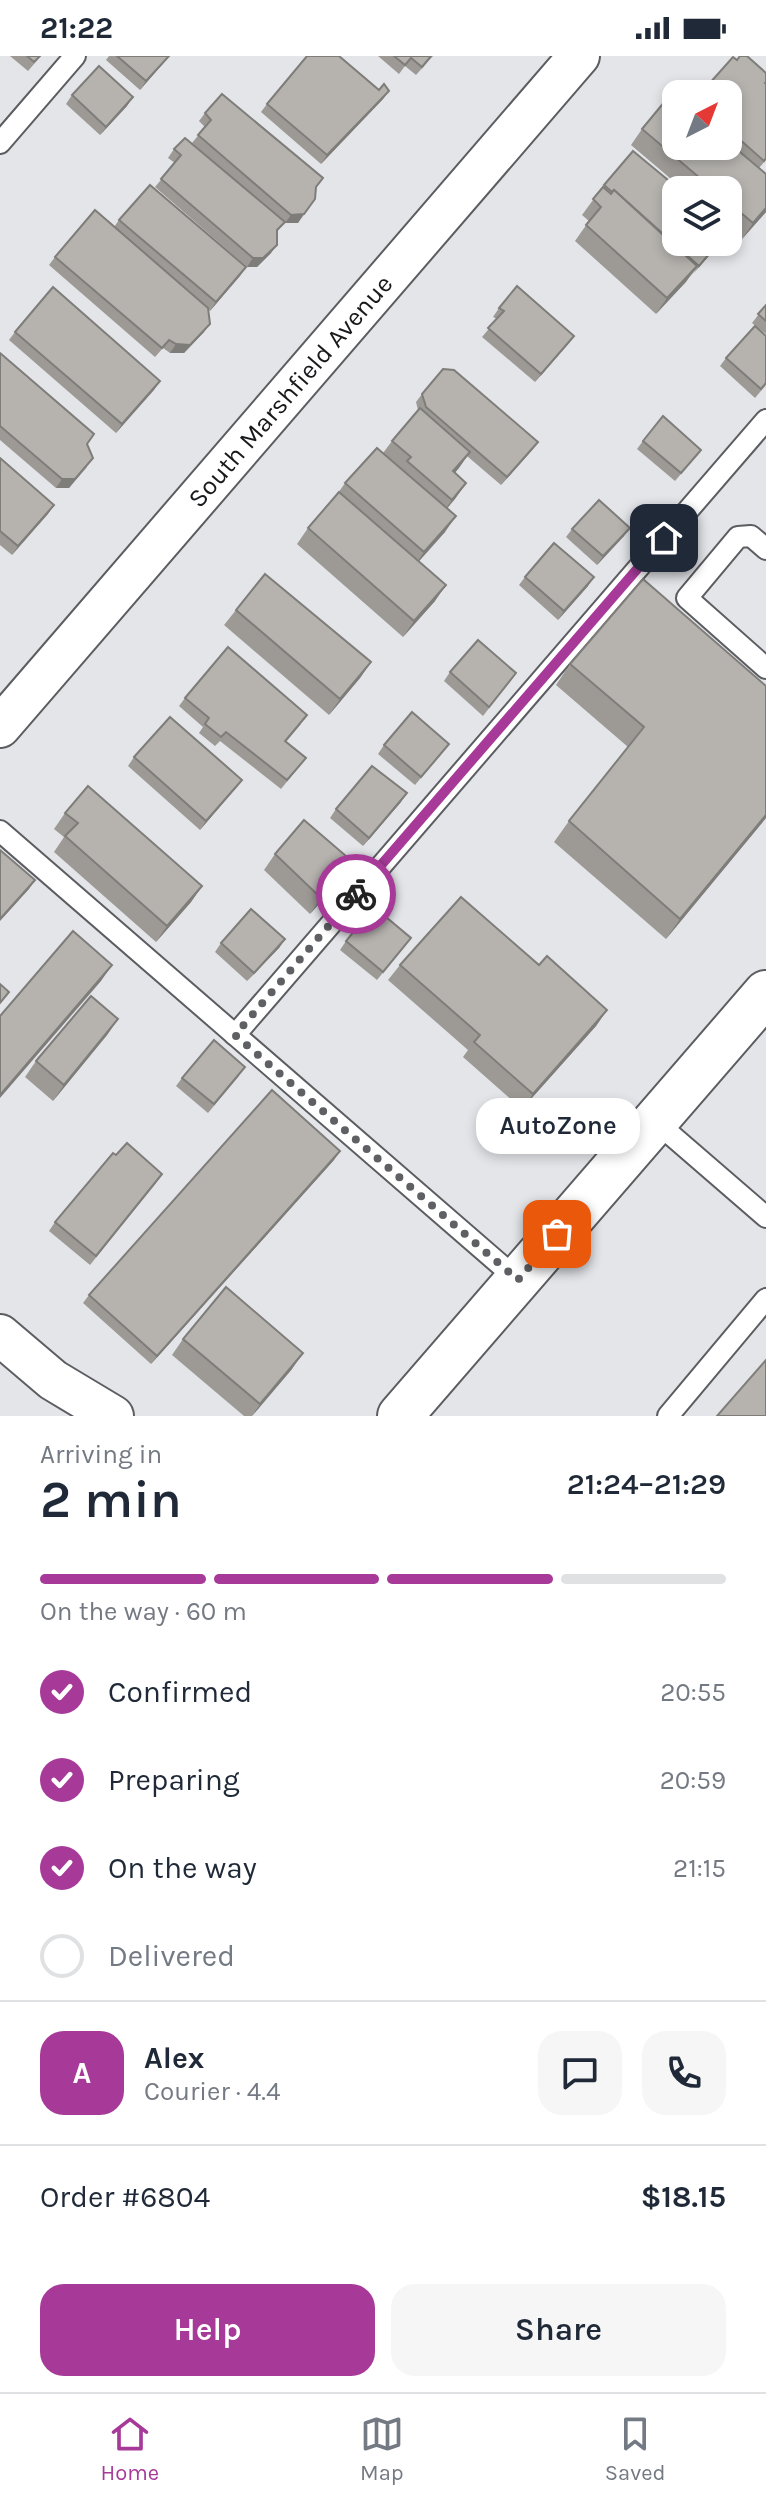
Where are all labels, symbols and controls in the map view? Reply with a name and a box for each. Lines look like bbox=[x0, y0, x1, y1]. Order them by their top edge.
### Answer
text: 21:22 bbox=[40, 10, 113, 46]
north arrow bbox=[662, 80, 742, 160]
map controls bbox=[662, 80, 742, 256]
button: layers bbox=[662, 176, 742, 256]
street label: South Marshfield Avenue bbox=[182, 269, 399, 514]
pin bbox=[630, 504, 698, 572]
icon: home bbox=[642, 516, 686, 560]
courier bbox=[316, 854, 396, 934]
icon: bike bbox=[334, 872, 378, 916]
callout: AutoZone bbox=[475, 1098, 639, 1154]
text: AutoZone bbox=[499, 1110, 617, 1141]
pin bbox=[523, 1200, 591, 1268]
icon: bag bbox=[535, 1212, 579, 1256]
text: Arriving in bbox=[40, 1439, 162, 1470]
text: 21:24–21:29 bbox=[567, 1466, 726, 1502]
text: 2 min bbox=[40, 1469, 182, 1530]
text: On the way · 60 m bbox=[40, 1596, 247, 1627]
icon: check bbox=[40, 1670, 84, 1714]
text: Confirmed bbox=[108, 1674, 252, 1710]
text: 20:55 bbox=[660, 1677, 726, 1708]
icon: check bbox=[40, 1758, 84, 1802]
text: Preparing bbox=[108, 1762, 240, 1798]
text: 20:59 bbox=[660, 1765, 726, 1796]
icon: check bbox=[40, 1846, 84, 1890]
text: On the way bbox=[108, 1850, 257, 1886]
text: 21:15 bbox=[673, 1853, 726, 1884]
text: Delivered bbox=[108, 1938, 235, 1974]
button: chat bbox=[538, 2031, 622, 2115]
button: phone bbox=[642, 2031, 726, 2115]
text: Alex bbox=[144, 2040, 204, 2076]
text: A bbox=[73, 2055, 91, 2091]
text: Courier · 4.4 bbox=[144, 2076, 280, 2107]
text: Order #6804 bbox=[40, 2179, 210, 2215]
text: $18.15 bbox=[641, 2179, 726, 2215]
button: Help bbox=[40, 2284, 375, 2376]
button: Share bbox=[391, 2284, 726, 2376]
tab: Home bbox=[100, 2412, 159, 2486]
tab: Map bbox=[360, 2412, 404, 2486]
tab: Saved bbox=[605, 2412, 666, 2486]

